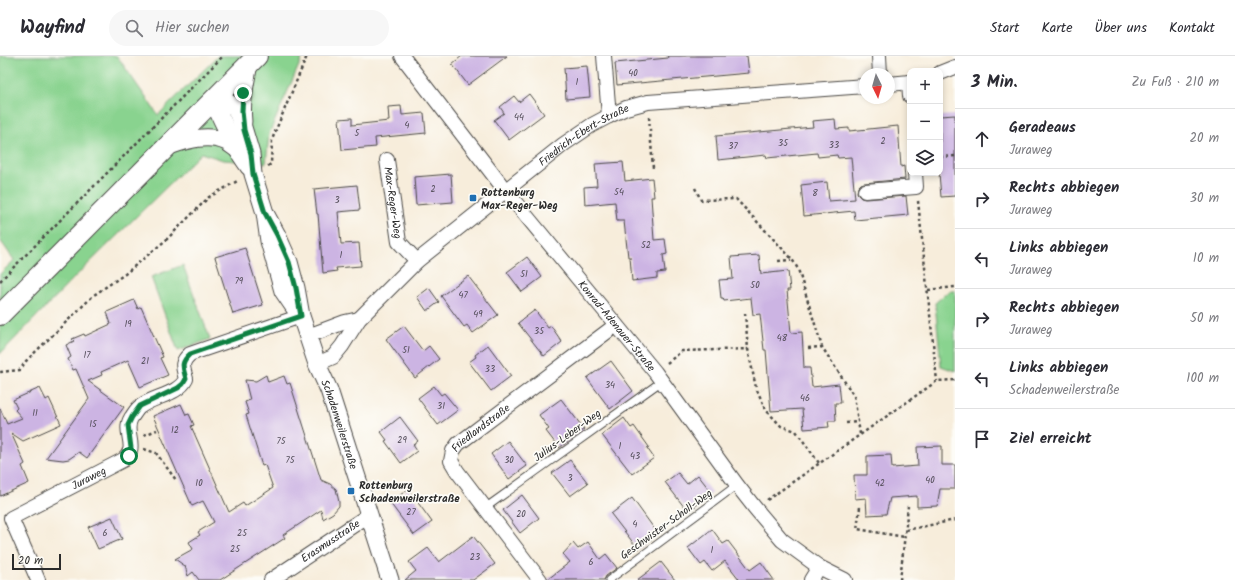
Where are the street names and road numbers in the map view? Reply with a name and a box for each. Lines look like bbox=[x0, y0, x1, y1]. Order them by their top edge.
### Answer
street label: Friedrich-Ebert-Straße bbox=[535, 100, 632, 171]
street label: Max-Reger-Weg bbox=[378, 165, 406, 240]
street label: Konrad-Adenauer-Straße bbox=[573, 277, 659, 376]
street label: Schadenweilerstraße bbox=[315, 377, 362, 472]
street label: Friedlandstraße bbox=[447, 400, 514, 456]
street label: Julius-Leber-Weg bbox=[530, 405, 605, 467]
street label: Juraweg bbox=[69, 462, 110, 495]
street label: Geschwister-Scholl-Weg bbox=[617, 485, 717, 565]
street label: Erasmusstraße bbox=[297, 515, 364, 568]

